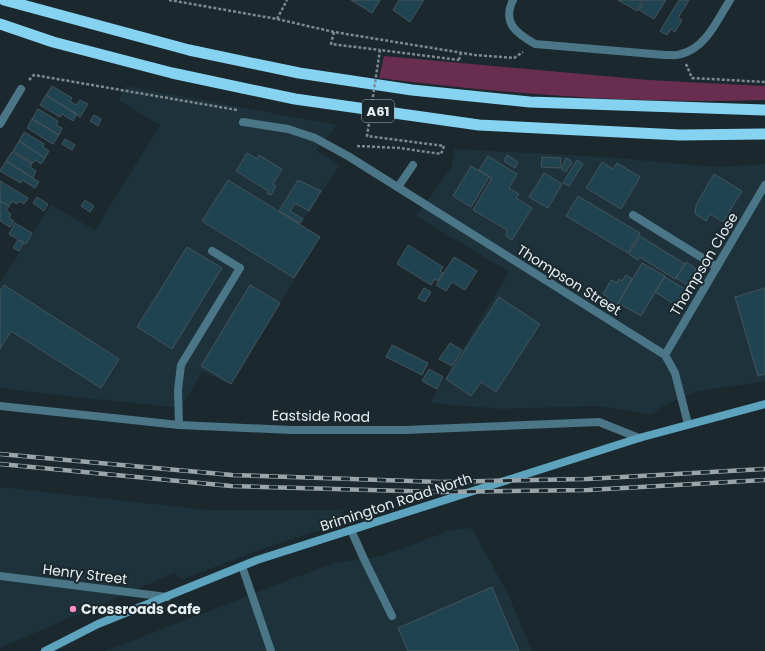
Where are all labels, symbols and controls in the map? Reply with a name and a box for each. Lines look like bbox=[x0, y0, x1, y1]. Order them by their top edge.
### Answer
road number: A61 bbox=[362, 100, 394, 122]
street label: Thompson Close bbox=[665, 208, 743, 320]
street label: Thompson Street bbox=[513, 240, 625, 320]
street label: Eastside Road bbox=[272, 405, 370, 427]
street label: Brimington Road North bbox=[318, 468, 474, 536]
street label: Henry Street bbox=[42, 559, 128, 589]
place label: Crossroads Cafe bbox=[81, 599, 201, 619]
marker: Crossroads Cafe bbox=[68, 604, 78, 614]

